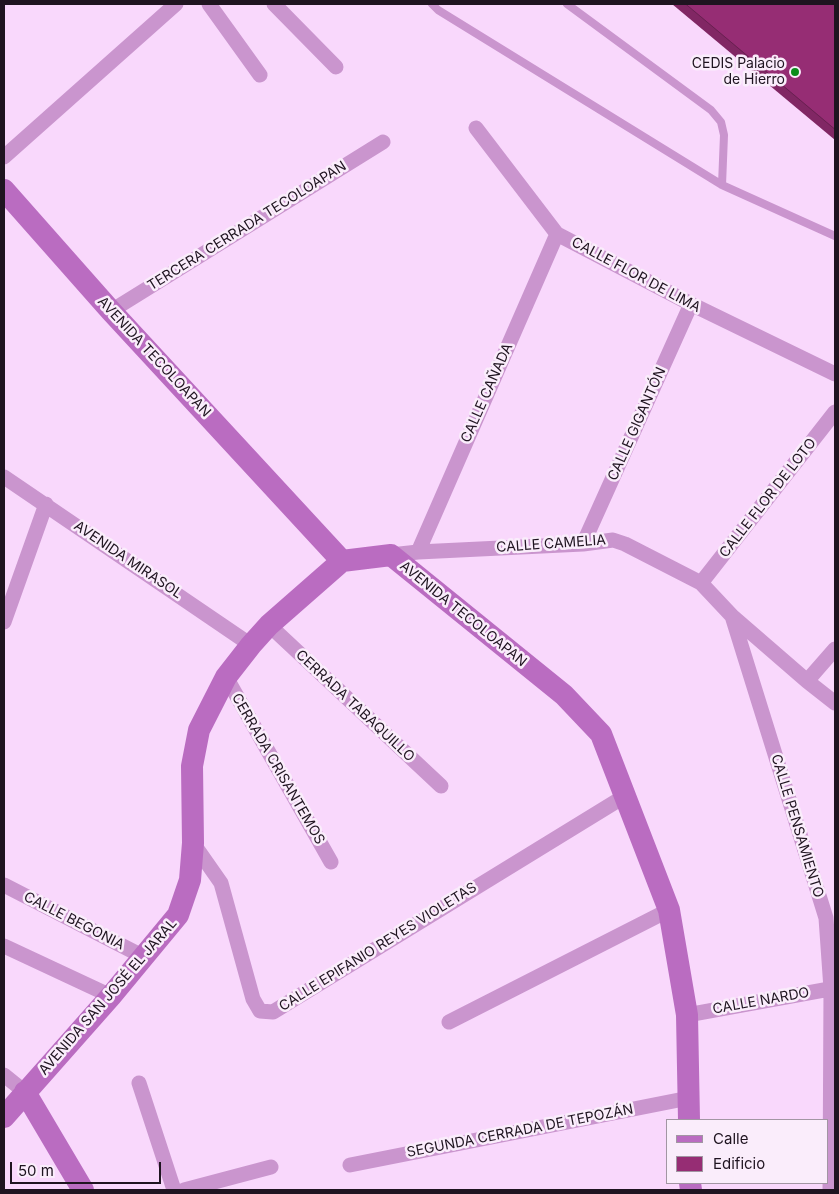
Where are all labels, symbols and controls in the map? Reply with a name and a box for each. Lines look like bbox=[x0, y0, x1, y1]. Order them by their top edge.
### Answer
place label: CEDIS Palacio de Hierro bbox=[692, 56, 785, 88]
marker: CEDIS Palacio de Hierro bbox=[789, 66, 801, 78]
street label: TERCERA CERRADA TECOLOAPAN bbox=[145, 158, 349, 294]
street label: CALLE FLOR DE LIMA bbox=[569, 234, 703, 316]
street label: AVENIDA TECOLOAPAN bbox=[94, 293, 214, 421]
street label: CALLE CAÑADA bbox=[458, 341, 516, 445]
street label: CALLE GIGANTÓN bbox=[604, 365, 670, 483]
street label: CALLE FLOR DE LOTO bbox=[716, 435, 820, 561]
street label: AVENIDA MIRASOL bbox=[71, 518, 185, 602]
street label: CALLE CAMELIA bbox=[496, 532, 606, 556]
street label: AVENIDA TECOLOAPAN bbox=[396, 558, 530, 670]
street label: CERRADA TABAQUILLO bbox=[292, 647, 418, 765]
street label: CERRADA CRISANTEMOS bbox=[228, 691, 328, 847]
street label: CALLE PENSAMIENTO bbox=[767, 752, 827, 900]
street label: CALLE EPIFANIO REYES VIOLETAS bbox=[276, 879, 480, 1015]
street label: CALLE BEGONIA bbox=[21, 888, 127, 954]
street label: AVENIDA SAN JOSÉ EL JARAL bbox=[35, 915, 181, 1079]
street label: CALLE NARDO bbox=[711, 984, 811, 1018]
street label: SEGUNDA CERRADA DE TEPOZÁN bbox=[405, 1101, 635, 1161]
legend bbox=[666, 1119, 829, 1184]
text: Calle bbox=[713, 1129, 748, 1148]
scale bar bbox=[12, 1152, 164, 1184]
text: Edificio bbox=[713, 1154, 765, 1173]
text: 50 m bbox=[18, 1161, 54, 1180]

